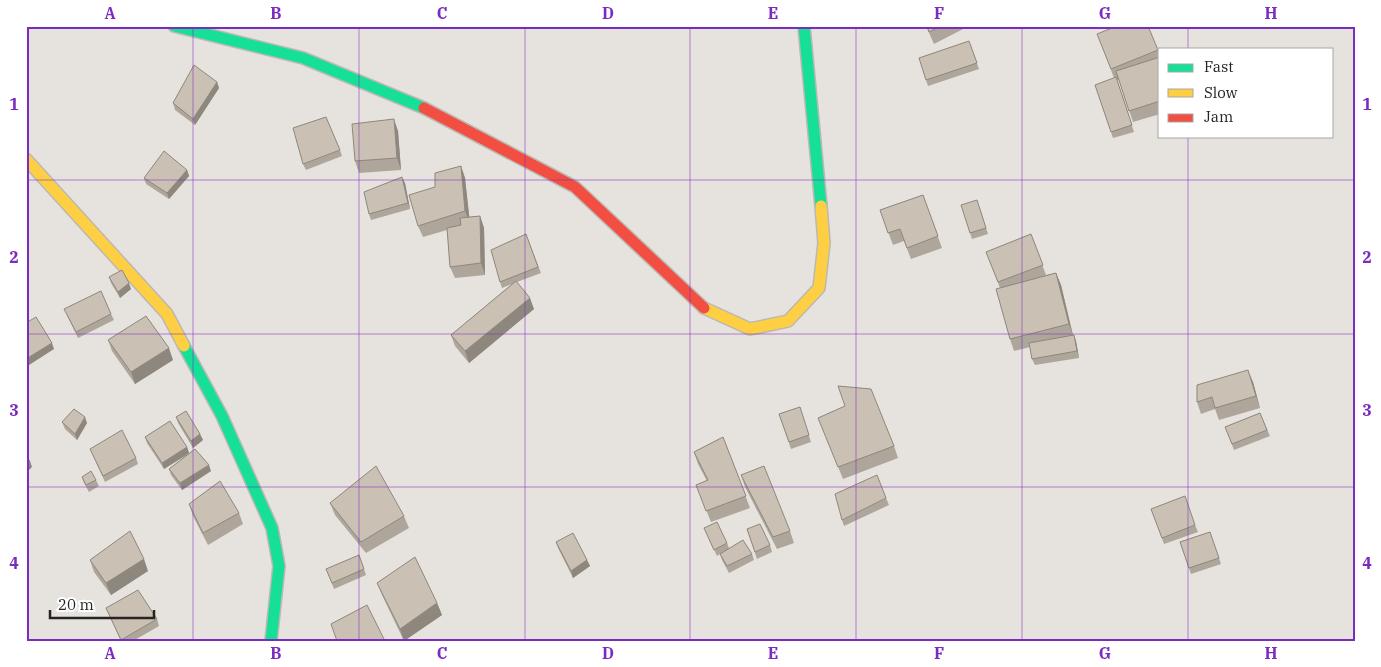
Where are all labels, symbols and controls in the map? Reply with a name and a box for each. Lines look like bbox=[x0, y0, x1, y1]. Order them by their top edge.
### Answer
text: A bbox=[104, 3, 116, 23]
text: B bbox=[270, 3, 282, 23]
text: C bbox=[437, 3, 447, 23]
text: D bbox=[602, 3, 614, 23]
text: E bbox=[768, 3, 778, 23]
text: F bbox=[934, 3, 944, 23]
text: G bbox=[1099, 3, 1111, 23]
text: H bbox=[1265, 3, 1278, 23]
legend bbox=[1158, 48, 1334, 138]
text: Fast bbox=[1204, 57, 1234, 76]
text: Slow bbox=[1204, 83, 1238, 102]
text: 1 bbox=[9, 94, 19, 114]
text: 1 bbox=[1362, 94, 1372, 114]
text: Jam bbox=[1204, 107, 1233, 126]
text: 2 bbox=[9, 247, 19, 267]
text: 2 bbox=[1362, 247, 1372, 267]
text: 3 bbox=[9, 400, 19, 420]
text: 3 bbox=[1362, 400, 1372, 420]
text: 4 bbox=[9, 553, 19, 573]
text: 4 bbox=[1362, 553, 1372, 573]
scale bar bbox=[50, 587, 154, 619]
text: 20 m bbox=[58, 595, 94, 614]
text: A bbox=[104, 643, 116, 663]
text: B bbox=[270, 643, 282, 663]
text: C bbox=[437, 643, 447, 663]
text: D bbox=[602, 643, 614, 663]
text: E bbox=[768, 643, 778, 663]
text: F bbox=[934, 643, 944, 663]
text: G bbox=[1099, 643, 1111, 663]
text: H bbox=[1265, 643, 1278, 663]

